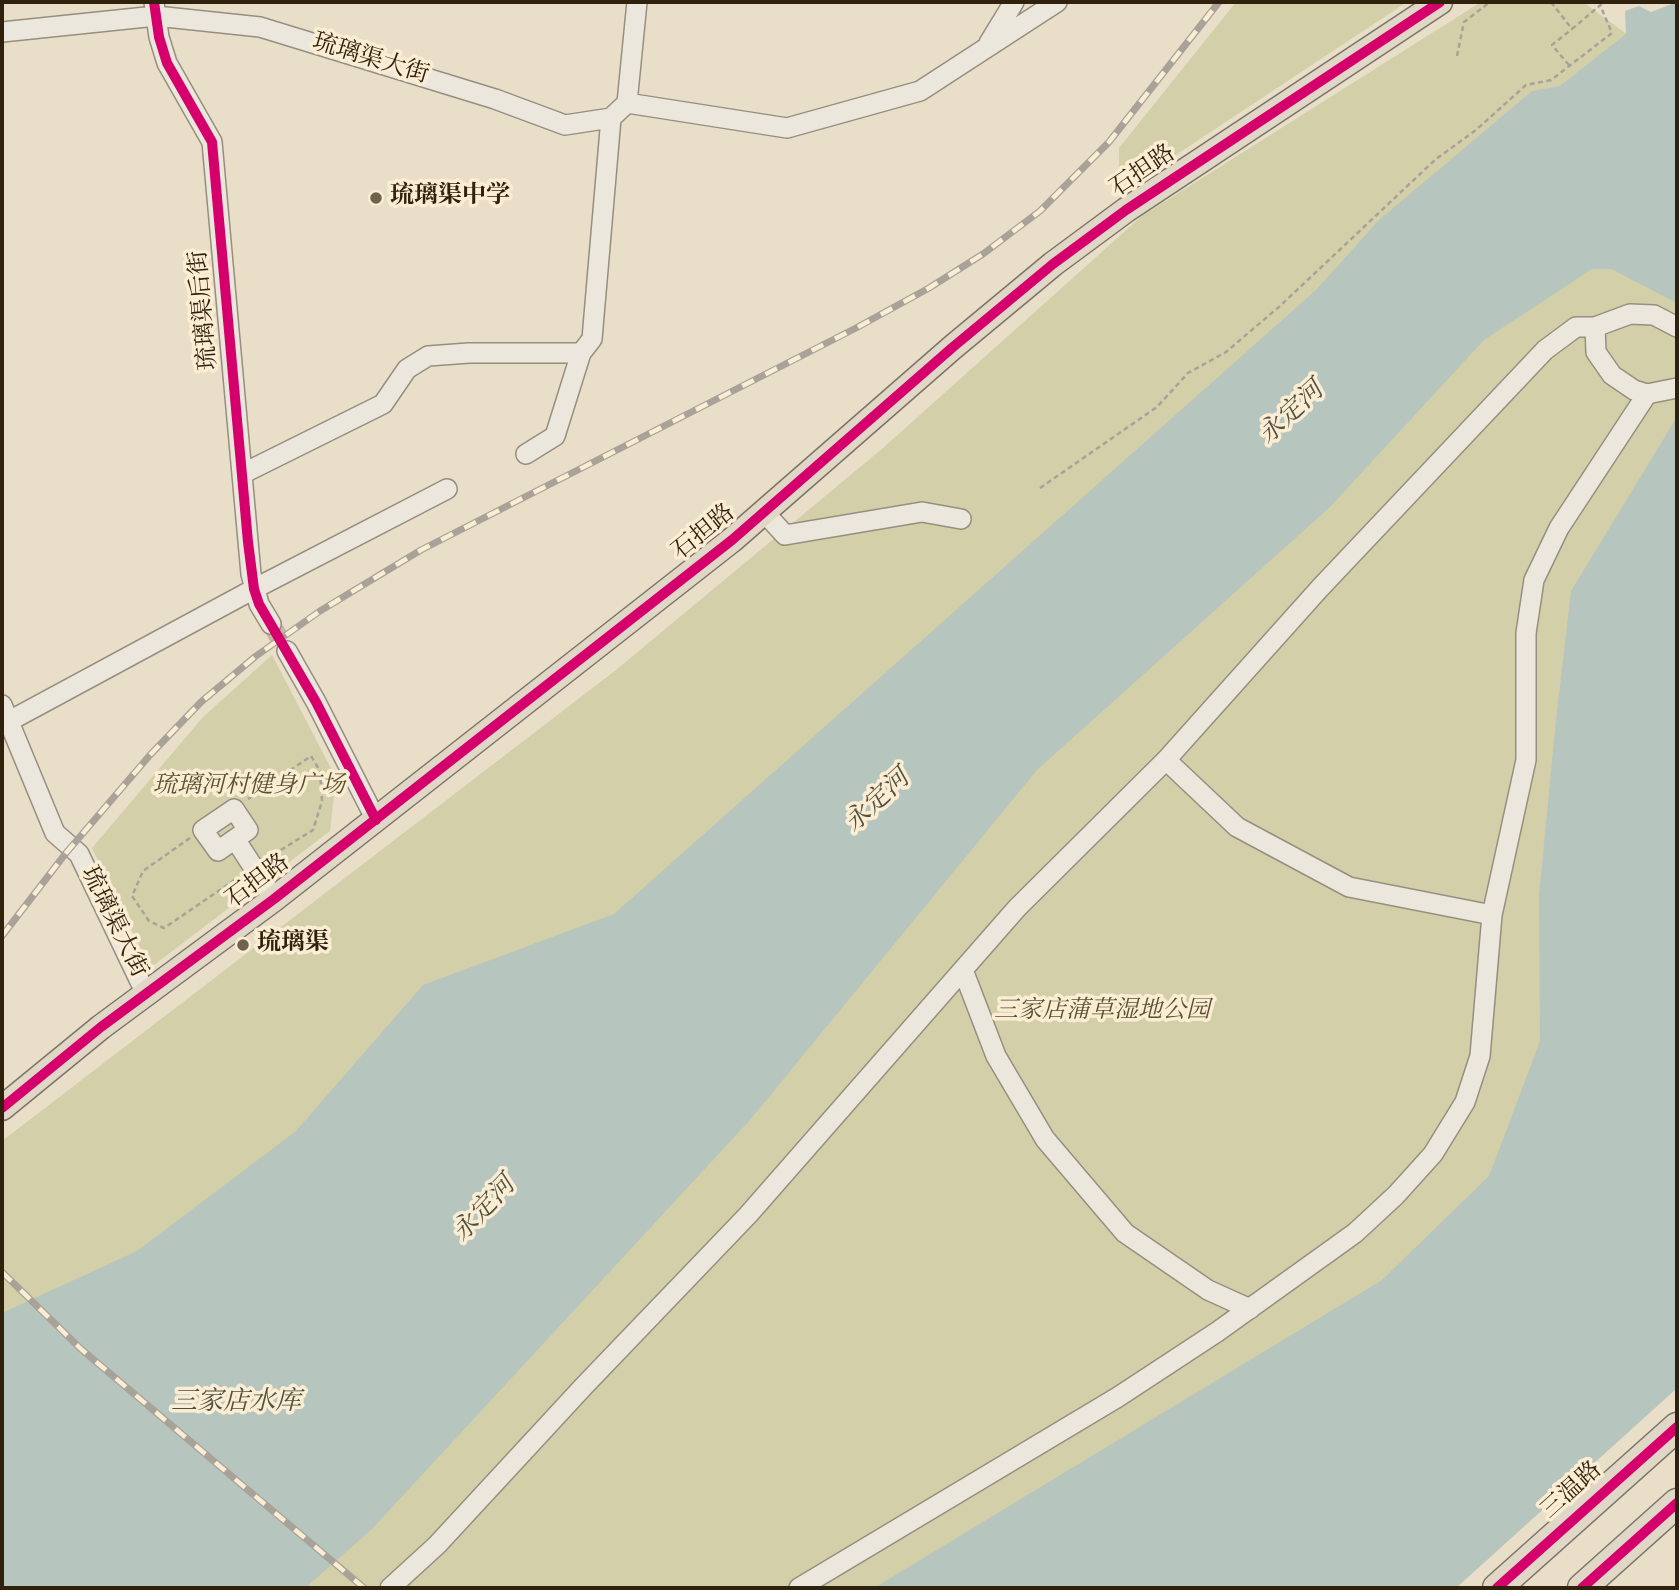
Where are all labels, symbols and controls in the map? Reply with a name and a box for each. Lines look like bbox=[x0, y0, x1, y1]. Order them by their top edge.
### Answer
street label: 琉璃渠大街 bbox=[308, 30, 432, 92]
street label: 石担路 bbox=[1106, 141, 1182, 205]
place label: 琉璃渠中学 bbox=[390, 184, 510, 212]
marker: 琉璃渠中学 bbox=[368, 190, 384, 206]
street label: 琉璃渠后街 bbox=[186, 249, 226, 371]
water label: 永定河 bbox=[1254, 377, 1332, 453]
street label: 石担路 bbox=[668, 500, 742, 568]
water label: 永定河 bbox=[840, 765, 918, 841]
park label: 琉璃河村健身广场 bbox=[153, 774, 345, 802]
street label: 石担路 bbox=[222, 850, 296, 916]
street label: 琉璃渠大街 bbox=[73, 863, 151, 983]
place label: 琉璃渠 bbox=[257, 931, 329, 959]
marker: 琉璃渠 bbox=[235, 937, 251, 953]
park label: 三家店蒲草湿地公园 bbox=[994, 999, 1210, 1027]
water label: 永定河 bbox=[448, 1172, 524, 1250]
water label: 三家店水库 bbox=[171, 1389, 301, 1421]
street label: 三温路 bbox=[1537, 1457, 1609, 1527]

